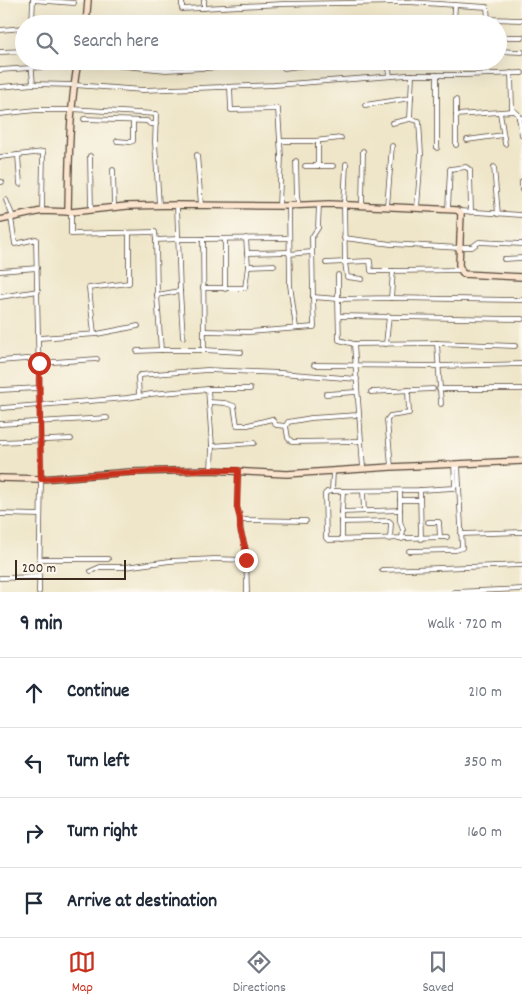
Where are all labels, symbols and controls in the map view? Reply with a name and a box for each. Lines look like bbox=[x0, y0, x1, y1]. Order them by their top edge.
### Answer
search box bbox=[15, 15, 507, 70]
icon: search bbox=[33, 29, 61, 57]
text: Search here bbox=[73, 29, 159, 56]
route start bbox=[28, 352, 51, 375]
route end bbox=[235, 549, 258, 572]
scale bar bbox=[15, 557, 126, 580]
text: 200 m bbox=[22, 559, 56, 579]
text: 9 min bbox=[20, 610, 62, 640]
text: Walk · 720 m bbox=[427, 613, 502, 636]
icon: ahead bbox=[20, 679, 48, 707]
text: Continue bbox=[67, 679, 129, 706]
text: 210 m bbox=[468, 681, 502, 704]
icon: left bbox=[20, 749, 48, 777]
text: Turn left bbox=[67, 749, 130, 776]
text: 350 m bbox=[464, 751, 502, 774]
icon: right bbox=[20, 819, 48, 847]
text: Turn right bbox=[67, 819, 138, 846]
text: 160 m bbox=[467, 821, 502, 844]
icon: arrive bbox=[20, 889, 48, 917]
text: Arrive at destination bbox=[67, 889, 217, 916]
tab: Map bbox=[68, 948, 96, 998]
tab: Directions bbox=[233, 948, 286, 998]
tab: Saved bbox=[422, 948, 454, 998]

